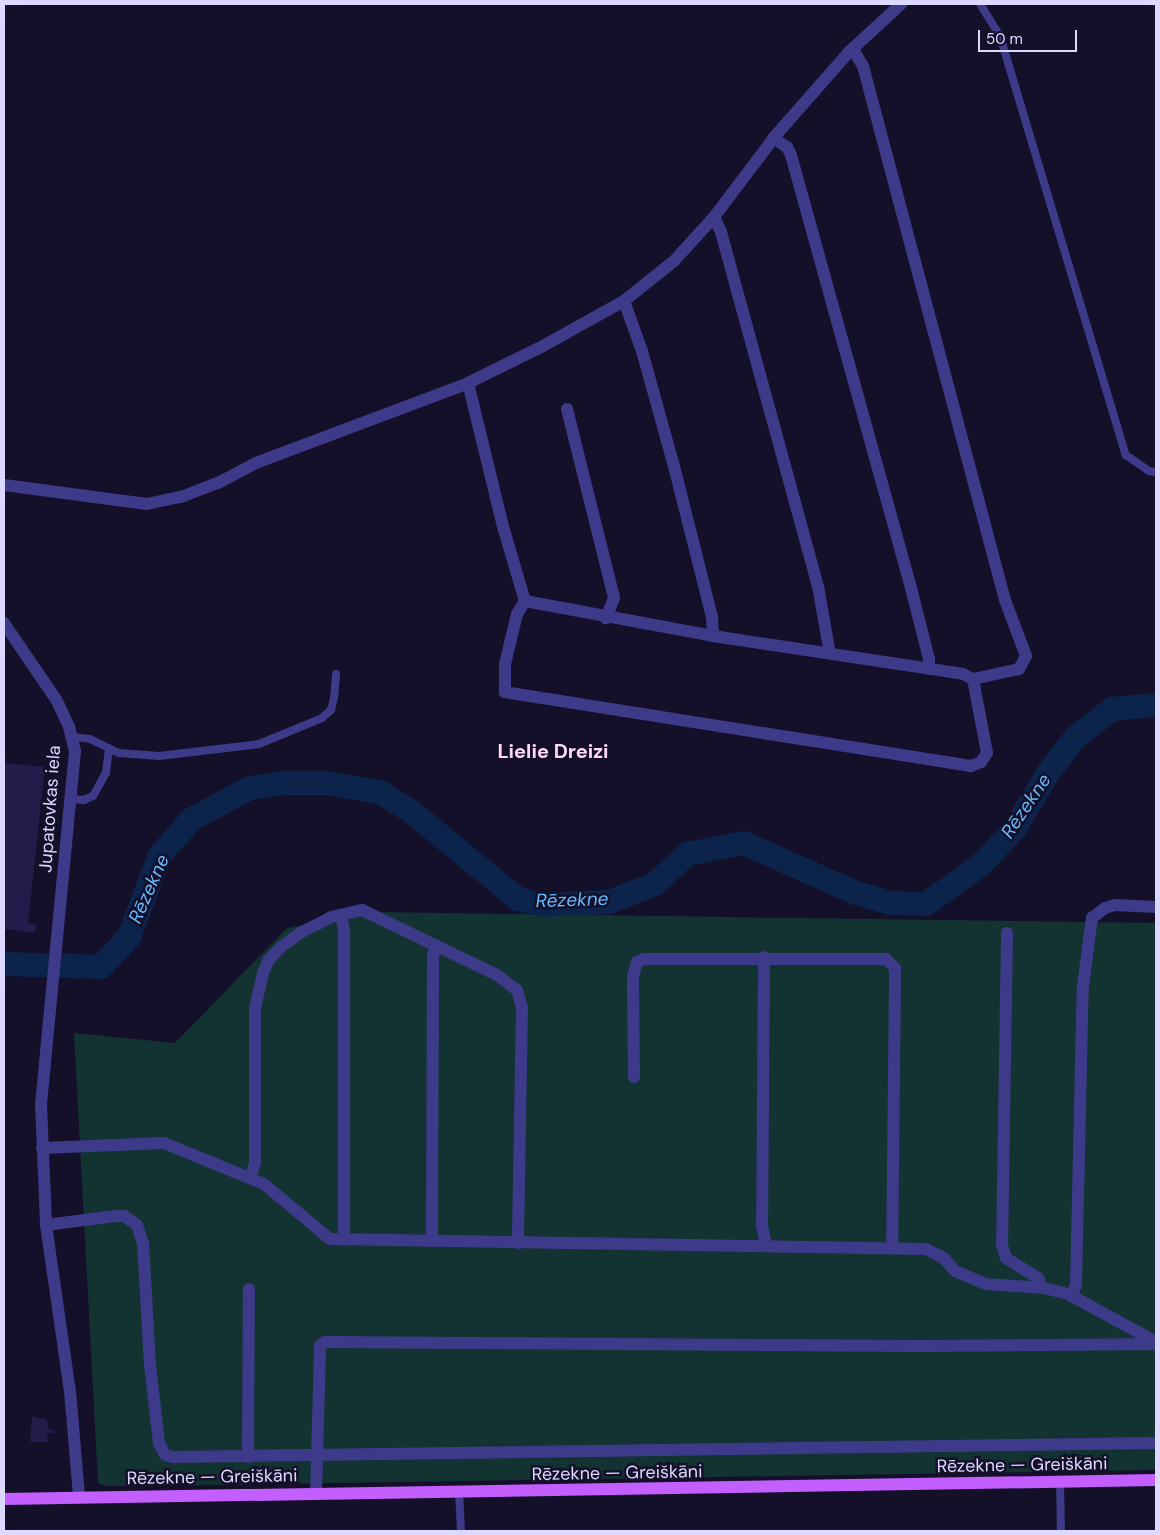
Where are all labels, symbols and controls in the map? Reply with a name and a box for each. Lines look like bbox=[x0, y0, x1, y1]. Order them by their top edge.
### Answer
scale bar bbox=[980, 20, 1079, 52]
text: 50 m bbox=[986, 29, 1023, 49]
district label: Lielie Dreizi bbox=[497, 739, 609, 763]
street label: Jupatovkas iela bbox=[35, 745, 65, 873]
water label: Rēzekne bbox=[996, 769, 1056, 843]
water label: Rēzekne bbox=[124, 851, 174, 927]
water label: Rēzekne bbox=[535, 887, 609, 913]
street label: Rēzekne — Greiškāni bbox=[936, 1453, 1108, 1477]
street label: Rēzekne — Greiškāni bbox=[531, 1461, 703, 1485]
street label: Rēzekne — Greiškāni bbox=[126, 1465, 298, 1489]

